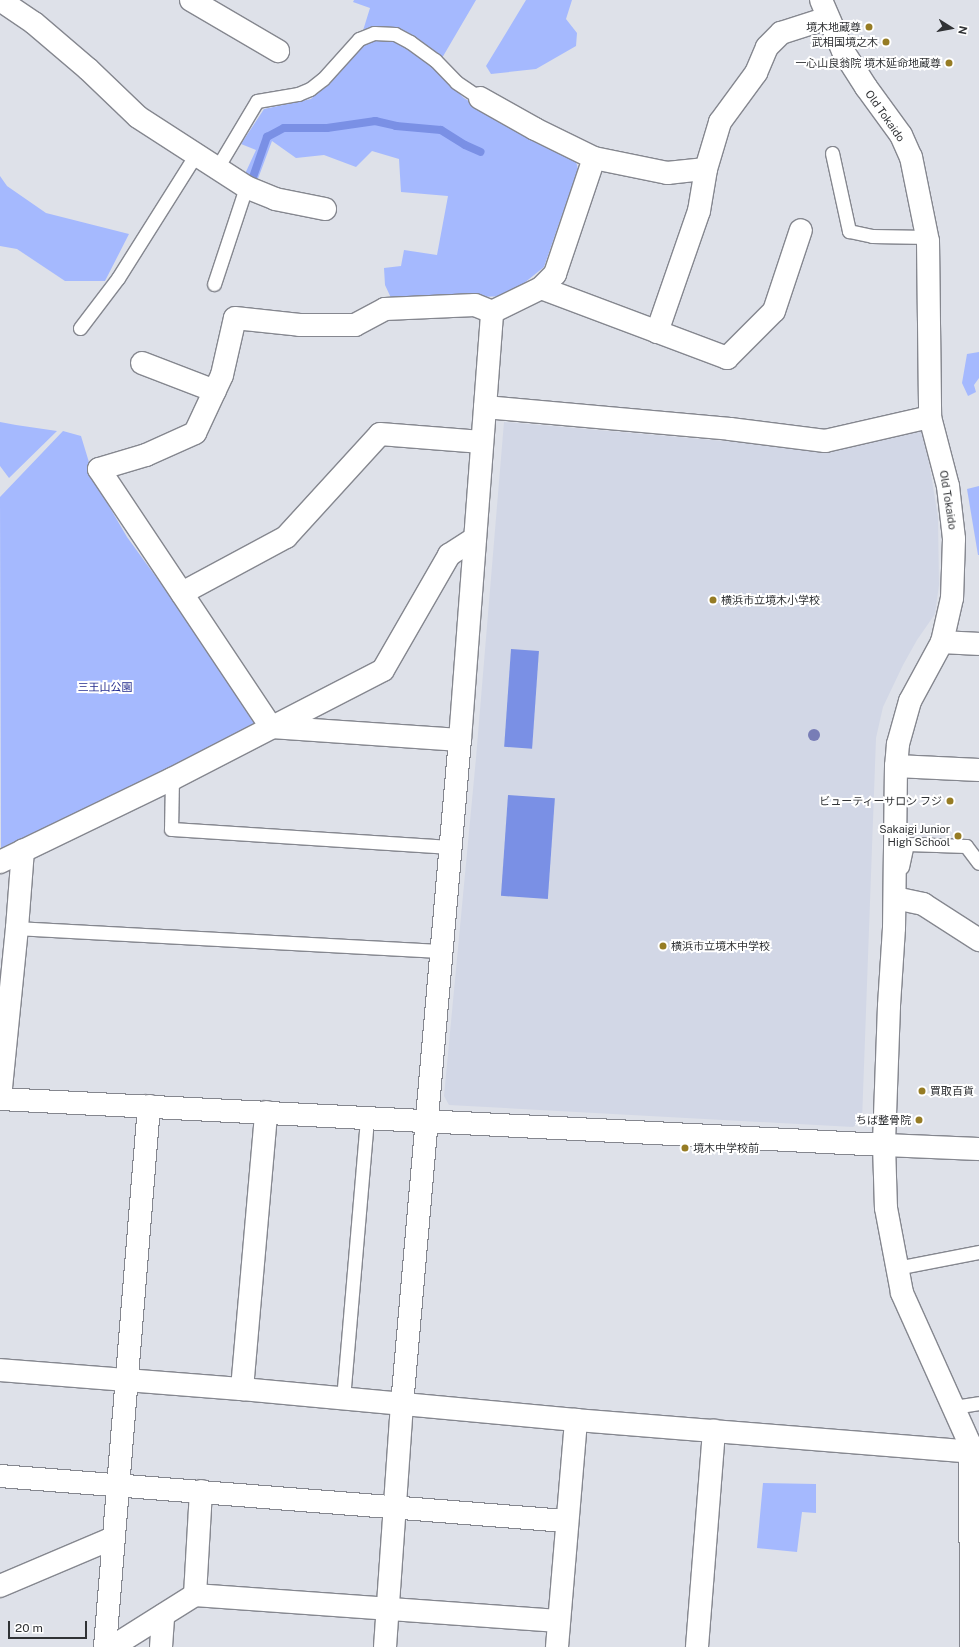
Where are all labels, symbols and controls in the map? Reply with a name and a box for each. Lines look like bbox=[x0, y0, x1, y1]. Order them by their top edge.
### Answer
north arrow bbox=[931, 8, 971, 48]
place label: 境木地蔵尊 bbox=[806, 20, 861, 34]
marker: 境木地蔵尊 bbox=[864, 22, 874, 32]
text: N bbox=[956, 25, 969, 36]
place label: 武相国境之木 bbox=[812, 35, 878, 49]
marker: 武相国境之木 bbox=[881, 37, 891, 47]
place label: 一心山良翁院 境木延命地蔵尊 bbox=[795, 56, 941, 70]
marker: 一心山良翁院 境木延命地蔵尊 bbox=[944, 58, 954, 68]
street label: Old Tokaido bbox=[862, 88, 908, 144]
street label: Old Tokaido bbox=[937, 469, 959, 531]
place label: 横浜市立境木小学校 bbox=[721, 593, 820, 607]
marker: 横浜市立境木小学校 bbox=[708, 595, 718, 605]
park label: 三王山公園 bbox=[78, 680, 132, 694]
place label: ビューティーサロン フジ bbox=[818, 794, 942, 808]
marker: ビューティーサロン フジ bbox=[945, 796, 955, 806]
place label: Sakaigi Junior High School bbox=[879, 823, 950, 849]
marker: Sakaigi Junior High School bbox=[953, 831, 963, 841]
place label: 横浜市立境木中学校 bbox=[671, 939, 770, 953]
marker: 横浜市立境木中学校 bbox=[658, 941, 668, 951]
place label: 買取百貨 bbox=[930, 1084, 974, 1098]
marker: 買取百貨 bbox=[917, 1086, 927, 1096]
place label: ちば整骨院 bbox=[856, 1113, 911, 1127]
marker: ちば整骨院 bbox=[914, 1115, 924, 1125]
place label: 境木中学校前 bbox=[693, 1141, 759, 1155]
marker: 境木中学校前 bbox=[680, 1143, 690, 1153]
scale bar bbox=[10, 1613, 89, 1639]
text: 20 m bbox=[15, 1621, 43, 1635]

